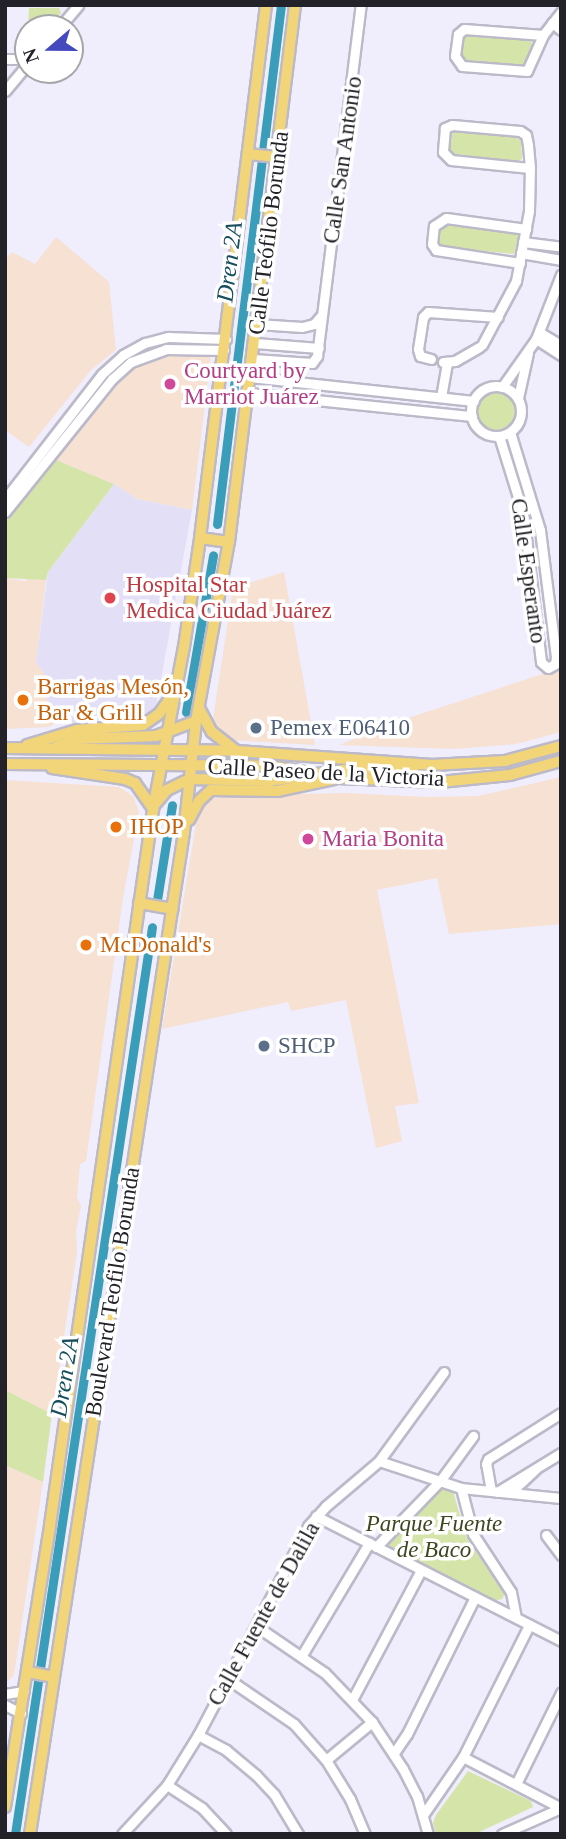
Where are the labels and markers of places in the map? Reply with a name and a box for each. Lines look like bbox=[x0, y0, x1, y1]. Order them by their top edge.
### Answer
place label: Courtyard by Marriot Juárez bbox=[184, 357, 319, 411]
marker: Courtyard by Marriot Juárez bbox=[162, 376, 178, 392]
place label: Hospital Star Medica Ciudad Juárez bbox=[126, 571, 332, 625]
marker: Hospital Star Medica Ciudad Juárez bbox=[100, 588, 120, 608]
place label: Barrigas Mesón, Bar & Grill bbox=[37, 673, 189, 727]
marker: Barrigas Mesón, Bar & Grill bbox=[15, 692, 31, 708]
place label: Pemex E06410 bbox=[270, 714, 410, 742]
marker: Pemex E06410 bbox=[248, 720, 264, 736]
place label: IHOP bbox=[130, 813, 184, 841]
marker: IHOP bbox=[108, 819, 124, 835]
place label: Maria Bonita bbox=[322, 825, 444, 853]
marker: Maria Bonita bbox=[300, 831, 316, 847]
place label: McDonald's bbox=[100, 931, 211, 959]
marker: McDonald's bbox=[78, 937, 94, 953]
place label: SHCP bbox=[278, 1032, 336, 1060]
marker: SHCP bbox=[256, 1038, 272, 1054]

